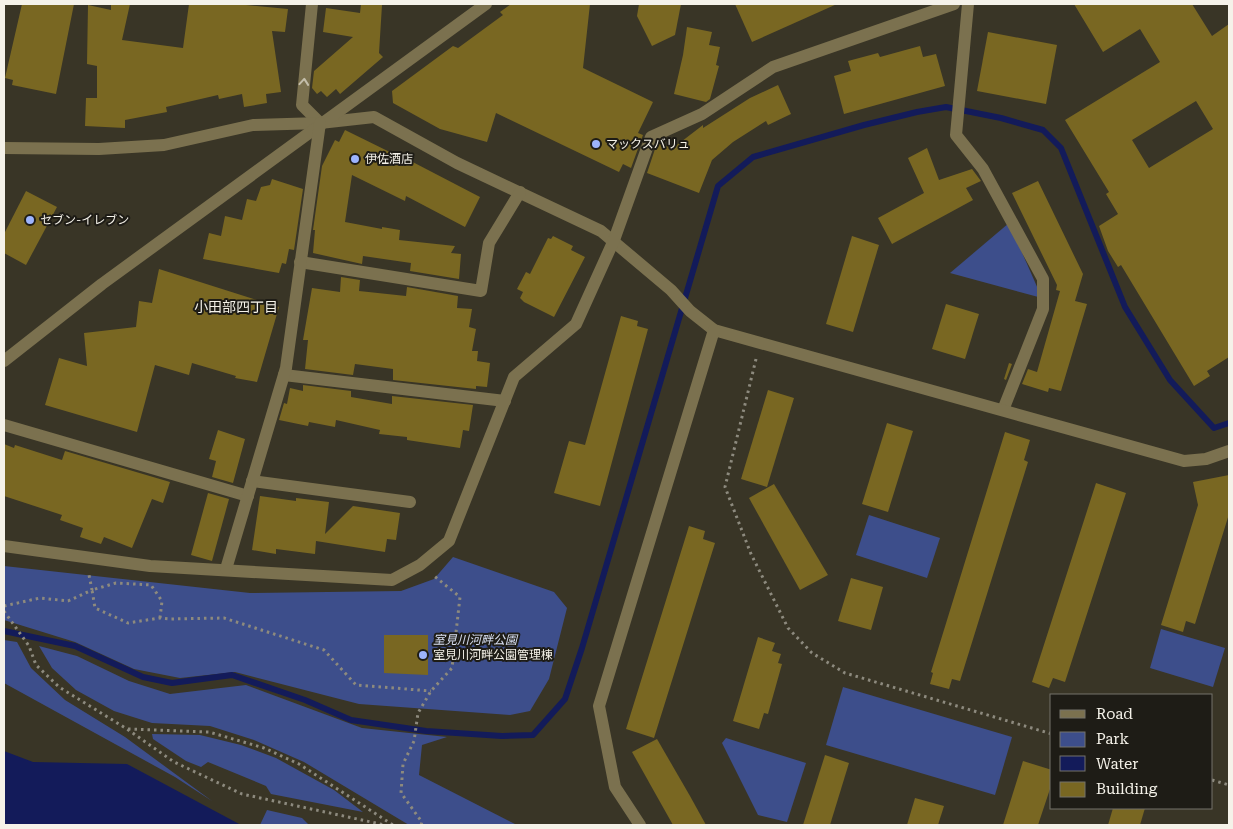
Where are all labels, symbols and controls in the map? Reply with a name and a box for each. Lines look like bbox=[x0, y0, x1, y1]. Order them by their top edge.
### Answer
one-way arrow bbox=[298, 77, 309, 85]
place label: マックスバリュ bbox=[606, 137, 690, 151]
marker: マックスバリュ bbox=[590, 138, 602, 150]
place label: 伊佐酒店 bbox=[365, 152, 413, 166]
marker: 伊佐酒店 bbox=[349, 153, 361, 165]
place label: セブン-イレブン bbox=[40, 213, 129, 227]
marker: セブン-イレブン bbox=[24, 214, 36, 226]
district label: 小田部四丁目 bbox=[194, 299, 278, 315]
park label: 室見川河畔公園 bbox=[433, 633, 519, 647]
place label: 室見川河畔公園管理棟 bbox=[433, 648, 553, 662]
marker: 室見川河畔公園管理棟 bbox=[417, 649, 429, 661]
legend bbox=[1050, 694, 1213, 809]
text: Road bbox=[1096, 705, 1133, 723]
text: Park bbox=[1096, 730, 1130, 748]
text: Water bbox=[1096, 755, 1138, 773]
text: Building bbox=[1096, 780, 1158, 798]

